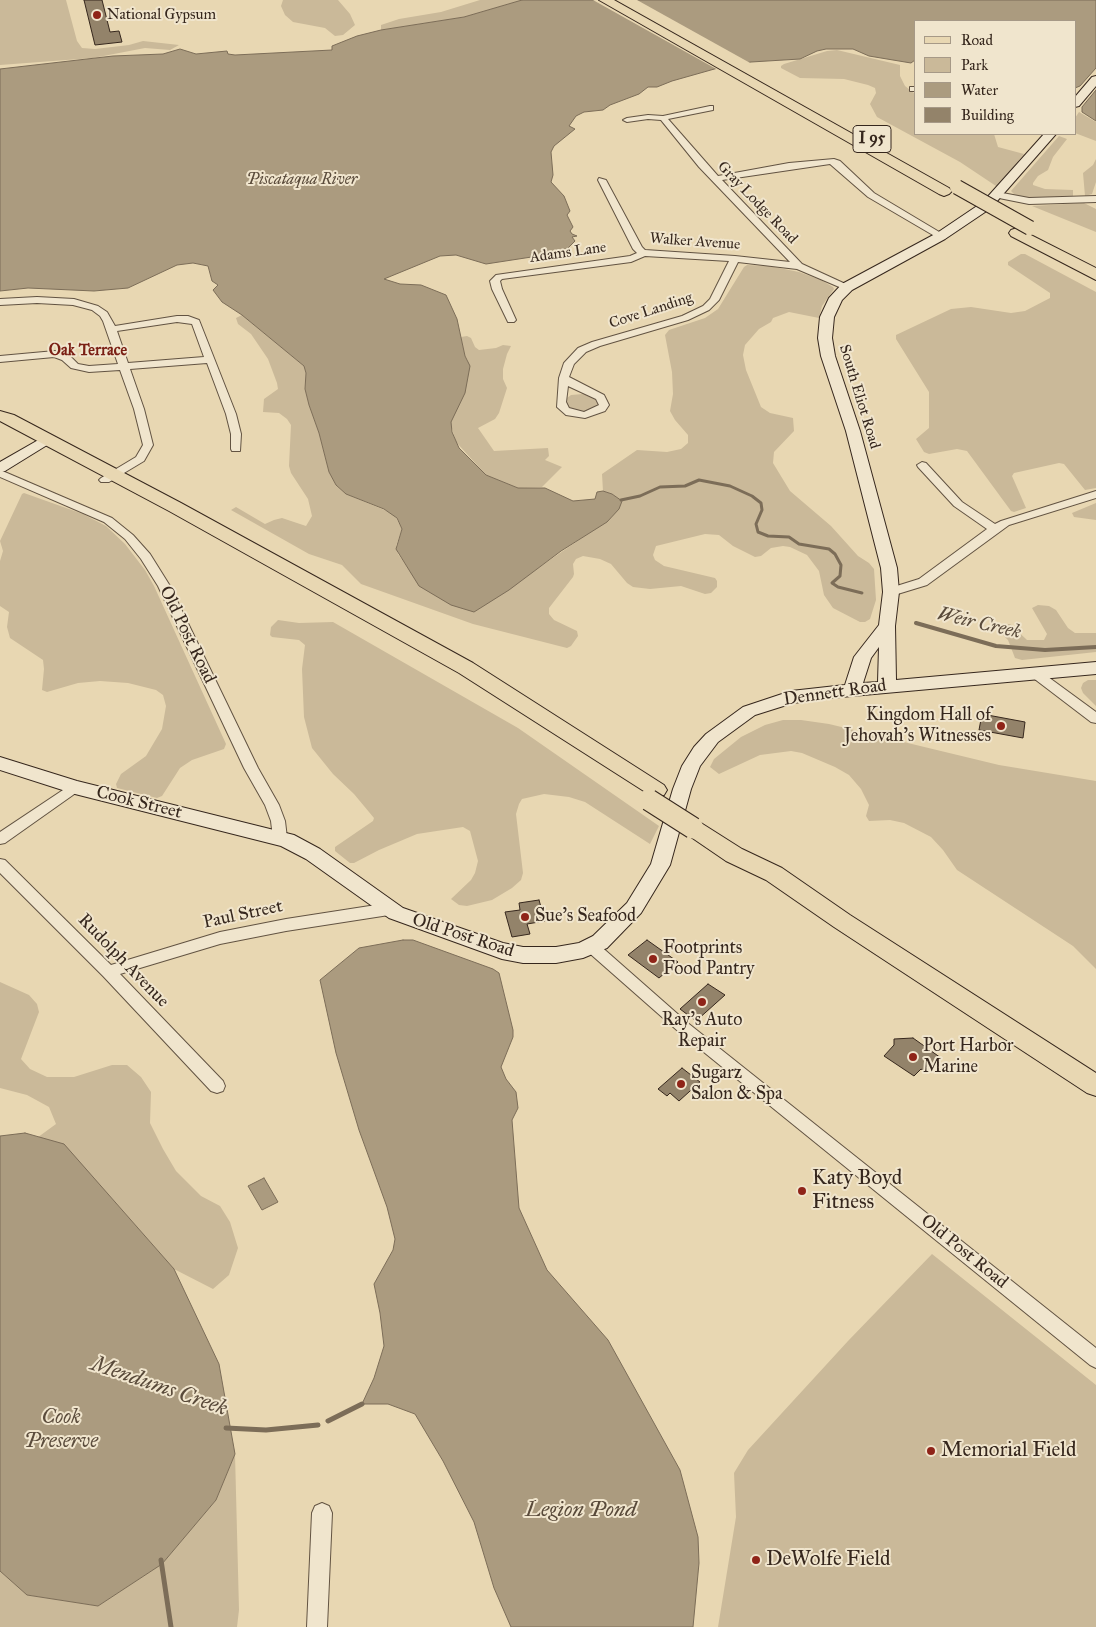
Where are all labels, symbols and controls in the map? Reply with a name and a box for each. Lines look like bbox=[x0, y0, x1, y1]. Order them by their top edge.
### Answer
place label: National Gypsum bbox=[107, 6, 216, 24]
marker: National Gypsum bbox=[91, 9, 103, 21]
legend bbox=[914, 20, 1076, 135]
text: Road bbox=[961, 31, 993, 49]
text: Park bbox=[961, 56, 988, 74]
text: Water bbox=[961, 81, 998, 99]
text: Building bbox=[961, 106, 1014, 124]
road number: I 95 bbox=[853, 126, 891, 152]
street label: Gray Lodge Road bbox=[713, 158, 801, 248]
water label: Piscataqua River bbox=[247, 170, 357, 190]
street label: Walker Avenue bbox=[649, 230, 741, 254]
street label: Adams Lane bbox=[529, 239, 607, 267]
street label: Cove Landing bbox=[607, 289, 695, 333]
district label: Oak Terrace bbox=[49, 341, 127, 361]
street label: South Eliot Road bbox=[835, 343, 883, 451]
street label: Old Post Road bbox=[154, 583, 220, 687]
water label: Weir Creek bbox=[935, 603, 1023, 645]
street label: Dennett Road bbox=[782, 675, 888, 711]
place label: Kingdom Hall of Jehovah’s Witnesses bbox=[844, 705, 991, 748]
marker: Kingdom Hall of Jehovah’s Witnesses bbox=[995, 720, 1007, 732]
street label: Cook Street bbox=[94, 782, 184, 824]
street label: Paul Street bbox=[201, 896, 285, 934]
place label: Sue's Seafood bbox=[535, 906, 636, 928]
street label: Old Post Road bbox=[409, 909, 517, 963]
street label: Rudolph Avenue bbox=[73, 910, 173, 1012]
marker: Sue's Seafood bbox=[519, 911, 531, 923]
place label: Footprints Food Pantry bbox=[663, 938, 754, 981]
marker: Footprints Food Pantry bbox=[647, 953, 659, 965]
marker: Ray's Auto Repair bbox=[696, 996, 708, 1008]
place label: Ray's Auto Repair bbox=[662, 1010, 742, 1052]
place label: Port Harbor Marine bbox=[923, 1036, 1014, 1078]
marker: Port Harbor Marine bbox=[907, 1051, 919, 1063]
place label: Sugarz Salon & Spa bbox=[691, 1063, 783, 1106]
marker: Sugarz Salon & Spa bbox=[675, 1078, 687, 1090]
place label: Katy Boyd Fitness bbox=[812, 1166, 902, 1216]
marker: Katy Boyd Fitness bbox=[796, 1185, 808, 1197]
street label: Old Post Road bbox=[916, 1210, 1012, 1294]
water label: Mendums Creek bbox=[87, 1351, 231, 1423]
park label: Cook Preserve bbox=[24, 1405, 98, 1455]
place label: Memorial Field bbox=[941, 1438, 1076, 1464]
marker: Memorial Field bbox=[925, 1445, 937, 1457]
water label: Legion Pond bbox=[525, 1498, 637, 1524]
place label: DeWolfe Field bbox=[766, 1547, 891, 1573]
marker: DeWolfe Field bbox=[750, 1554, 762, 1566]

